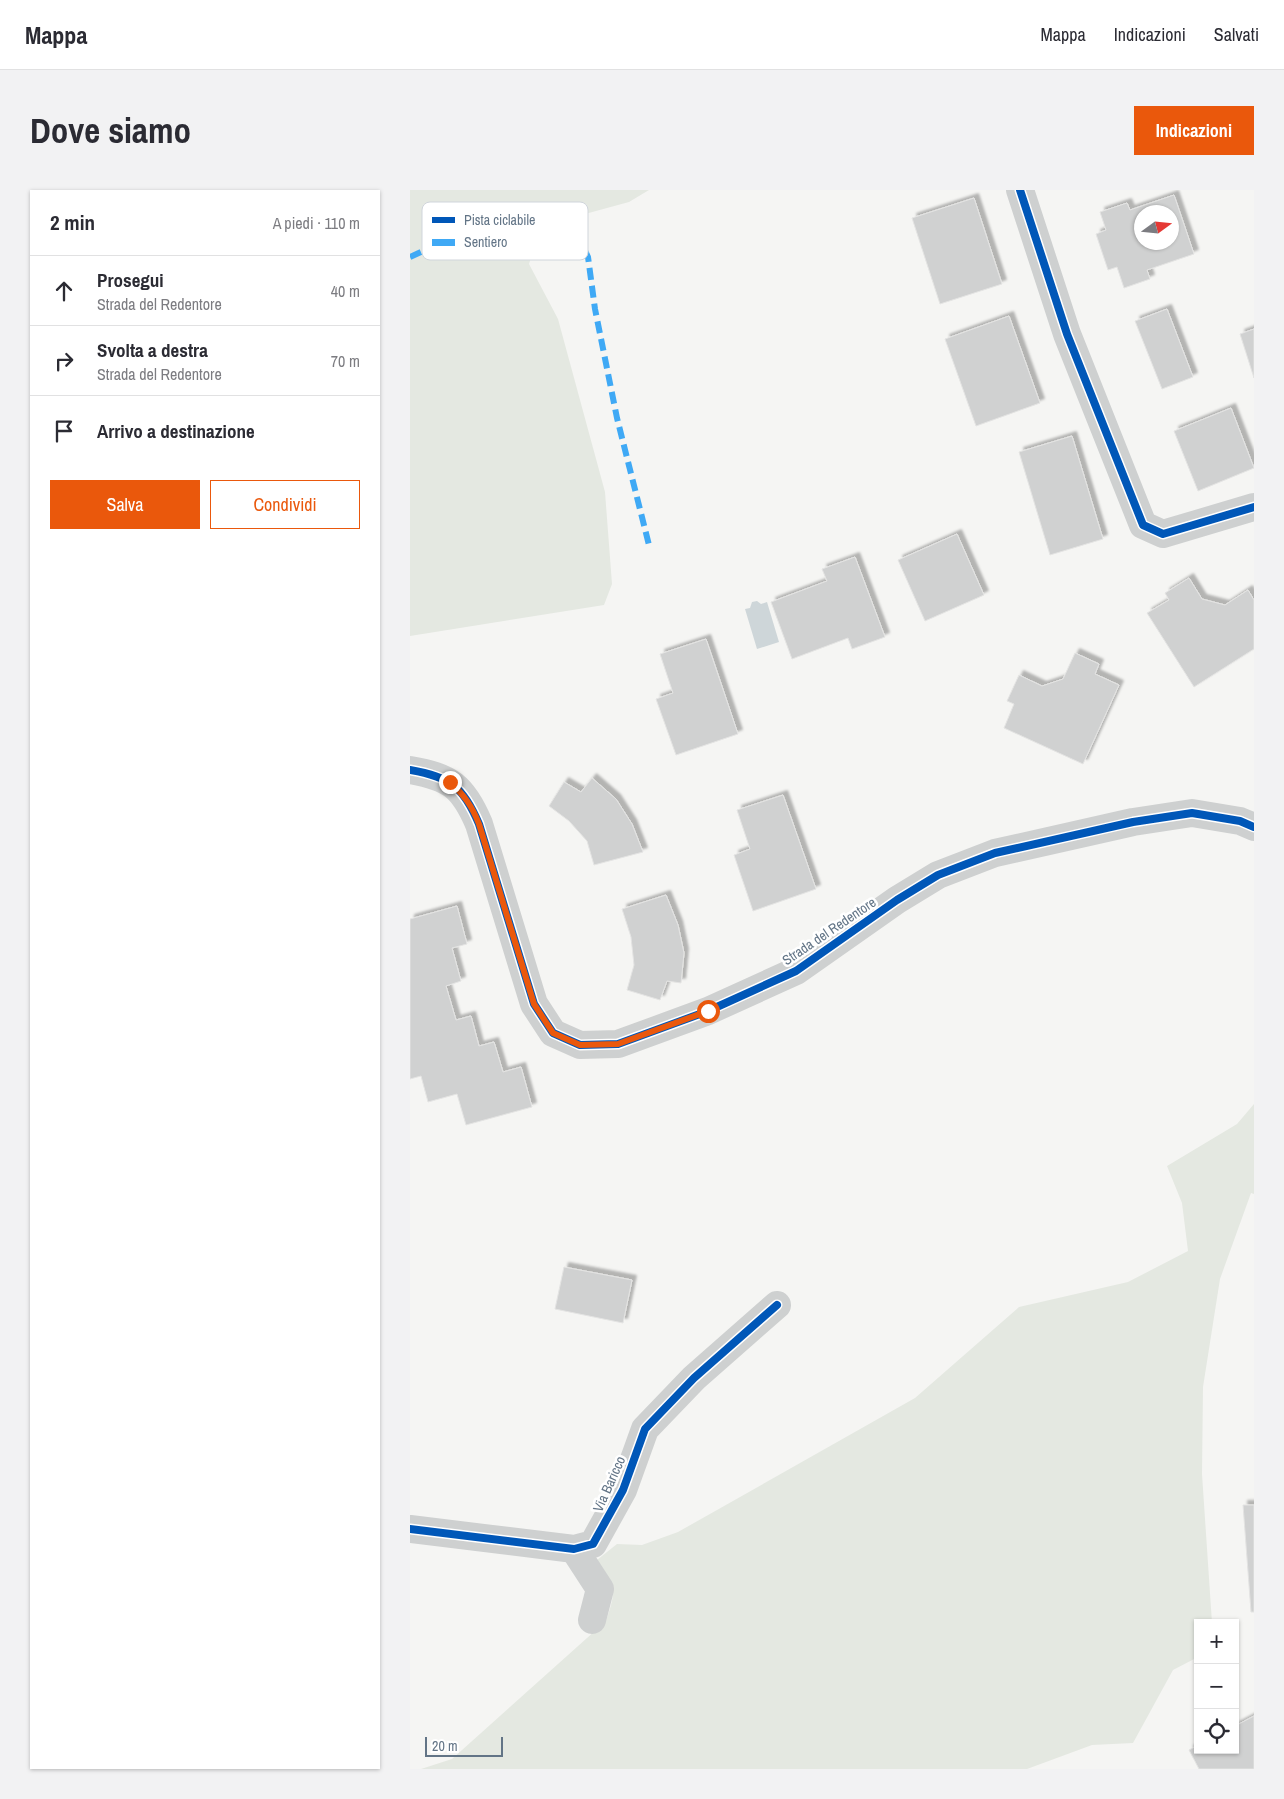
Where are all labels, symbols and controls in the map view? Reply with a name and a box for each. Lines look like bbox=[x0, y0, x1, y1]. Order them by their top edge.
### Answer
text: Mappa bbox=[25, 19, 87, 51]
text: Mappa bbox=[1041, 22, 1086, 47]
text: Indicazioni bbox=[1114, 22, 1186, 47]
text: Salvati bbox=[1214, 22, 1259, 47]
button: Indicazioni bbox=[1134, 106, 1254, 155]
text: Dove siamo bbox=[30, 107, 191, 154]
legend bbox=[422, 202, 588, 260]
north arrow bbox=[1134, 205, 1179, 250]
text: 2 min bbox=[50, 208, 95, 237]
text: Pista ciclabile bbox=[464, 211, 535, 229]
text: A piedi · 110 m bbox=[273, 212, 360, 234]
text: Sentiero bbox=[464, 233, 507, 251]
text: Prosegui bbox=[97, 267, 164, 293]
icon: ahead bbox=[50, 277, 78, 305]
text: 40 m bbox=[331, 280, 360, 302]
text: Strada del Redentore bbox=[97, 293, 222, 315]
text: Svolta a destra bbox=[97, 337, 208, 363]
icon: right bbox=[50, 347, 78, 375]
text: 70 m bbox=[331, 350, 360, 372]
text: Strada del Redentore bbox=[97, 363, 222, 385]
icon: arrive bbox=[50, 417, 78, 445]
text: Arrivo a destinazione bbox=[97, 418, 255, 444]
button: Salva bbox=[50, 480, 200, 529]
button: Condividi bbox=[210, 480, 360, 529]
route end bbox=[439, 771, 462, 794]
street label: Strada del Redentore bbox=[779, 893, 879, 969]
route start bbox=[697, 1000, 720, 1023]
street label: Via Baricco bbox=[589, 1453, 629, 1515]
map controls bbox=[1194, 1619, 1239, 1754]
button: + bbox=[1194, 1619, 1239, 1664]
button: − bbox=[1194, 1664, 1239, 1709]
button: locate bbox=[1194, 1709, 1239, 1754]
scale bar bbox=[425, 1734, 502, 1757]
text: 20 m bbox=[432, 1737, 458, 1755]

